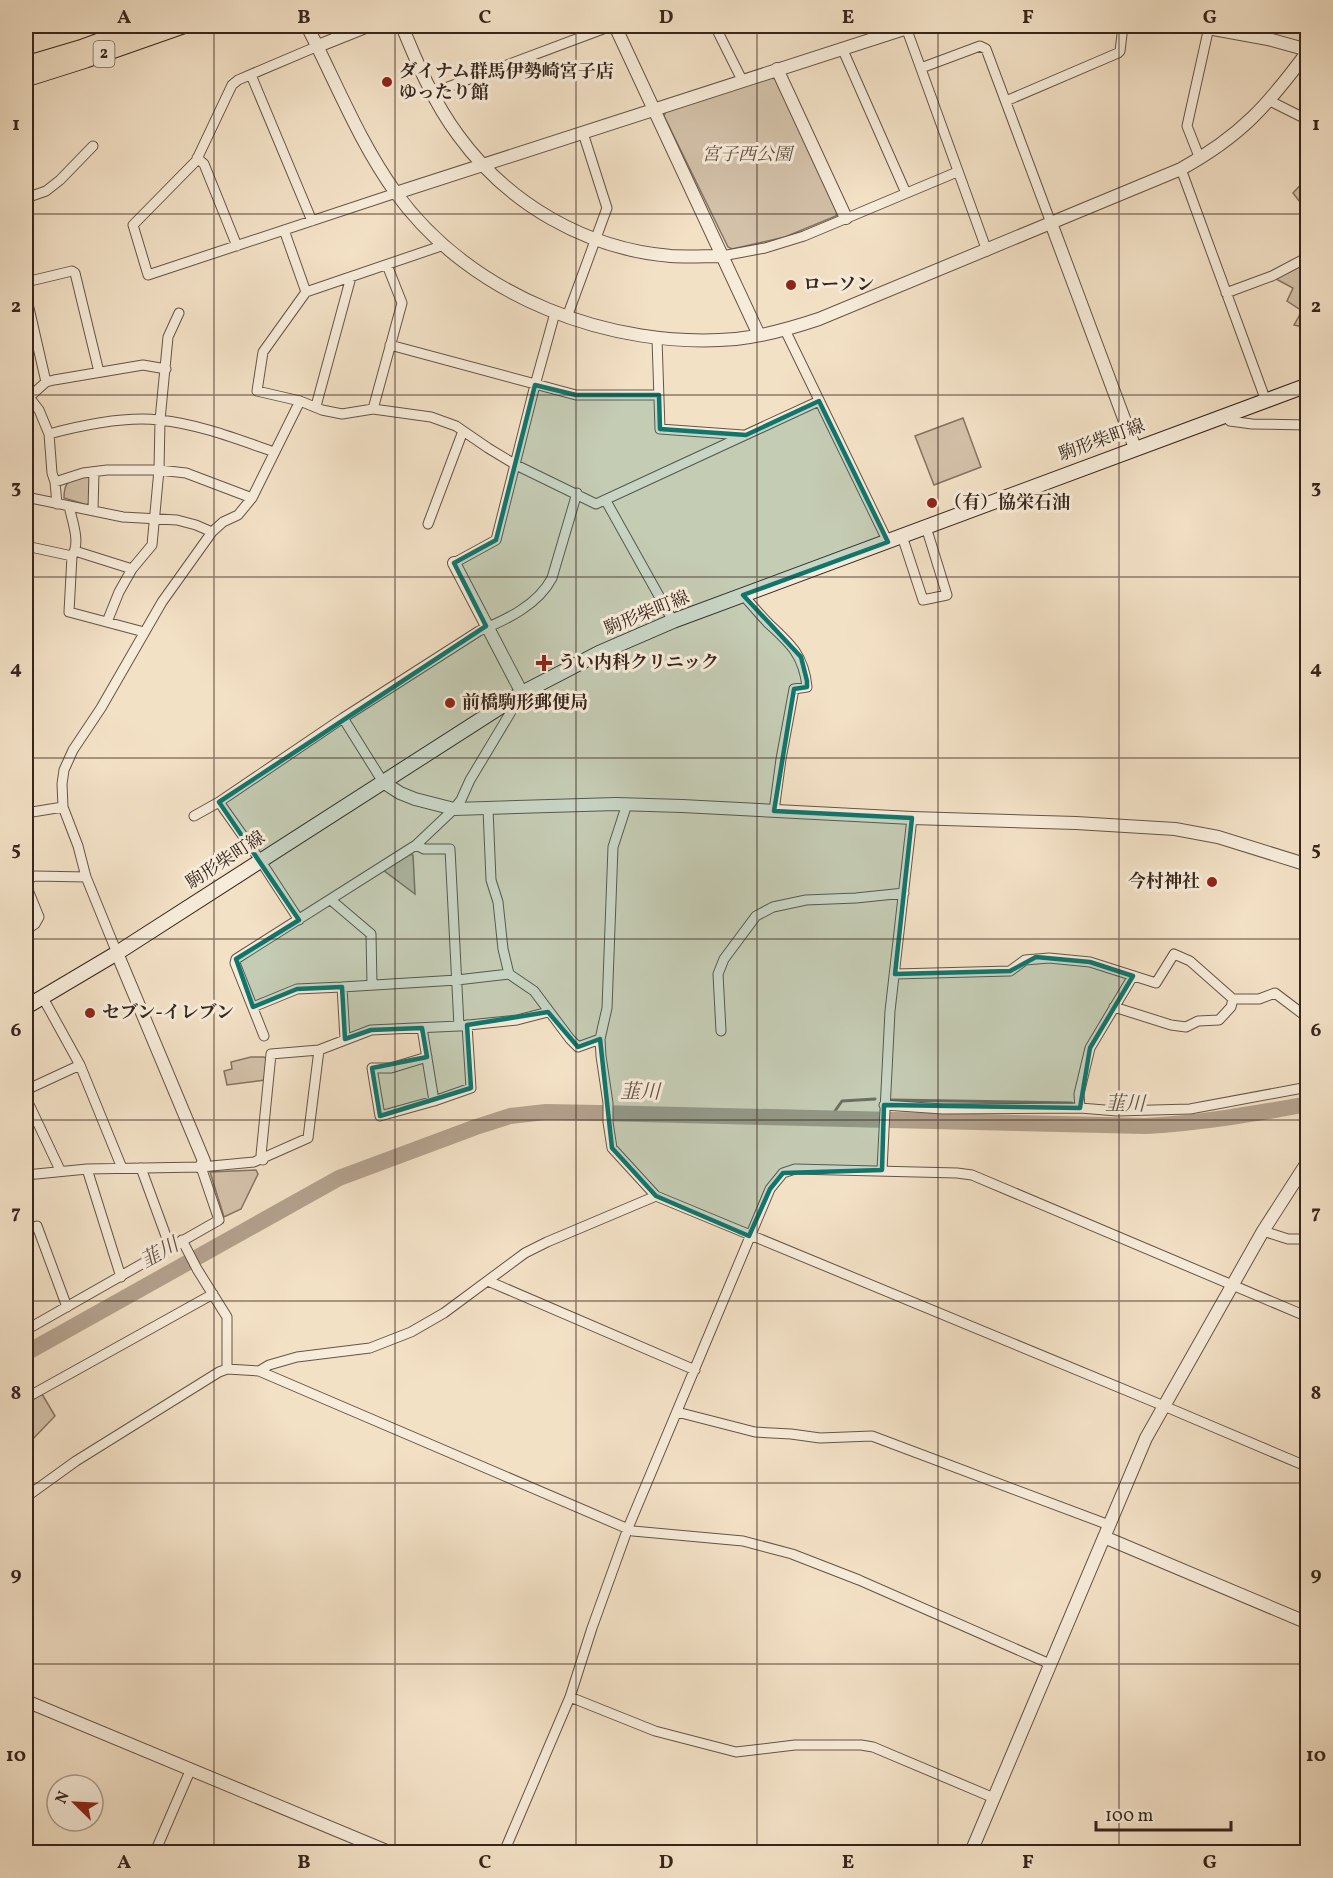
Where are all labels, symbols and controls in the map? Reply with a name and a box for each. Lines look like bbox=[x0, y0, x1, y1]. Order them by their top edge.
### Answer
text: A bbox=[117, 4, 131, 32]
text: B bbox=[297, 4, 311, 32]
text: C bbox=[479, 4, 492, 32]
text: D bbox=[659, 4, 673, 32]
text: E bbox=[842, 4, 854, 32]
text: F bbox=[1022, 4, 1034, 32]
text: G bbox=[1203, 4, 1217, 32]
road number: 2 bbox=[94, 41, 114, 67]
place label: ダイナム群馬伊勢崎宮子店 ゆったり館 bbox=[399, 60, 614, 106]
marker: ダイナム群馬伊勢崎宮子店 ゆったり館 bbox=[380, 75, 394, 89]
text: 1 bbox=[12, 111, 20, 139]
text: 1 bbox=[1312, 111, 1320, 139]
park label: 宮子西公園 bbox=[702, 143, 795, 168]
place label: ローソン bbox=[803, 273, 874, 298]
marker: ローソン bbox=[784, 278, 798, 292]
text: 2 bbox=[11, 293, 21, 321]
text: 2 bbox=[1311, 293, 1321, 321]
street label: 駒形柴町線 bbox=[1055, 414, 1149, 468]
text: 3 bbox=[11, 474, 21, 502]
text: 3 bbox=[1311, 474, 1321, 502]
place label: （有）協栄石油 bbox=[944, 491, 1070, 516]
marker: （有）協栄石油 bbox=[925, 496, 939, 510]
street label: 駒形柴町線 bbox=[601, 586, 693, 642]
place label: うい内科クリニック bbox=[558, 651, 719, 676]
marker: うい内科クリニック bbox=[535, 654, 553, 672]
text: 4 bbox=[10, 655, 22, 683]
text: 4 bbox=[1310, 655, 1322, 683]
place label: 前橋駒形郵便局 bbox=[462, 691, 588, 716]
marker: 前橋駒形郵便局 bbox=[443, 696, 457, 710]
street label: 駒形柴町線 bbox=[181, 826, 271, 896]
text: 5 bbox=[11, 836, 21, 864]
text: 5 bbox=[1311, 836, 1321, 864]
place label: 今村神社 bbox=[1128, 870, 1200, 895]
marker: 今村神社 bbox=[1205, 875, 1219, 889]
place label: セブン-イレブン bbox=[102, 1001, 234, 1026]
marker: セブン-イレブン bbox=[83, 1006, 97, 1020]
text: 6 bbox=[11, 1017, 22, 1045]
text: 6 bbox=[1311, 1017, 1322, 1045]
water label: 韮川 bbox=[620, 1079, 662, 1107]
water label: 韮川 bbox=[1105, 1091, 1147, 1119]
text: 7 bbox=[11, 1199, 21, 1227]
text: 7 bbox=[1311, 1199, 1321, 1227]
water label: 韮川 bbox=[136, 1231, 186, 1276]
text: 8 bbox=[11, 1380, 21, 1408]
text: 8 bbox=[1311, 1380, 1321, 1408]
text: 9 bbox=[10, 1561, 22, 1589]
text: 9 bbox=[1310, 1561, 1322, 1589]
text: 10 bbox=[6, 1742, 26, 1770]
text: 10 bbox=[1306, 1742, 1326, 1770]
north arrow bbox=[45, 1773, 105, 1833]
text: N bbox=[51, 1788, 76, 1807]
scale bar bbox=[1096, 1794, 1231, 1832]
text: 100 m bbox=[1105, 1804, 1154, 1829]
text: A bbox=[117, 1849, 131, 1877]
text: B bbox=[297, 1849, 311, 1877]
text: C bbox=[479, 1849, 492, 1877]
text: D bbox=[659, 1849, 673, 1877]
text: E bbox=[842, 1849, 854, 1877]
text: F bbox=[1022, 1849, 1034, 1877]
text: G bbox=[1203, 1849, 1217, 1877]

